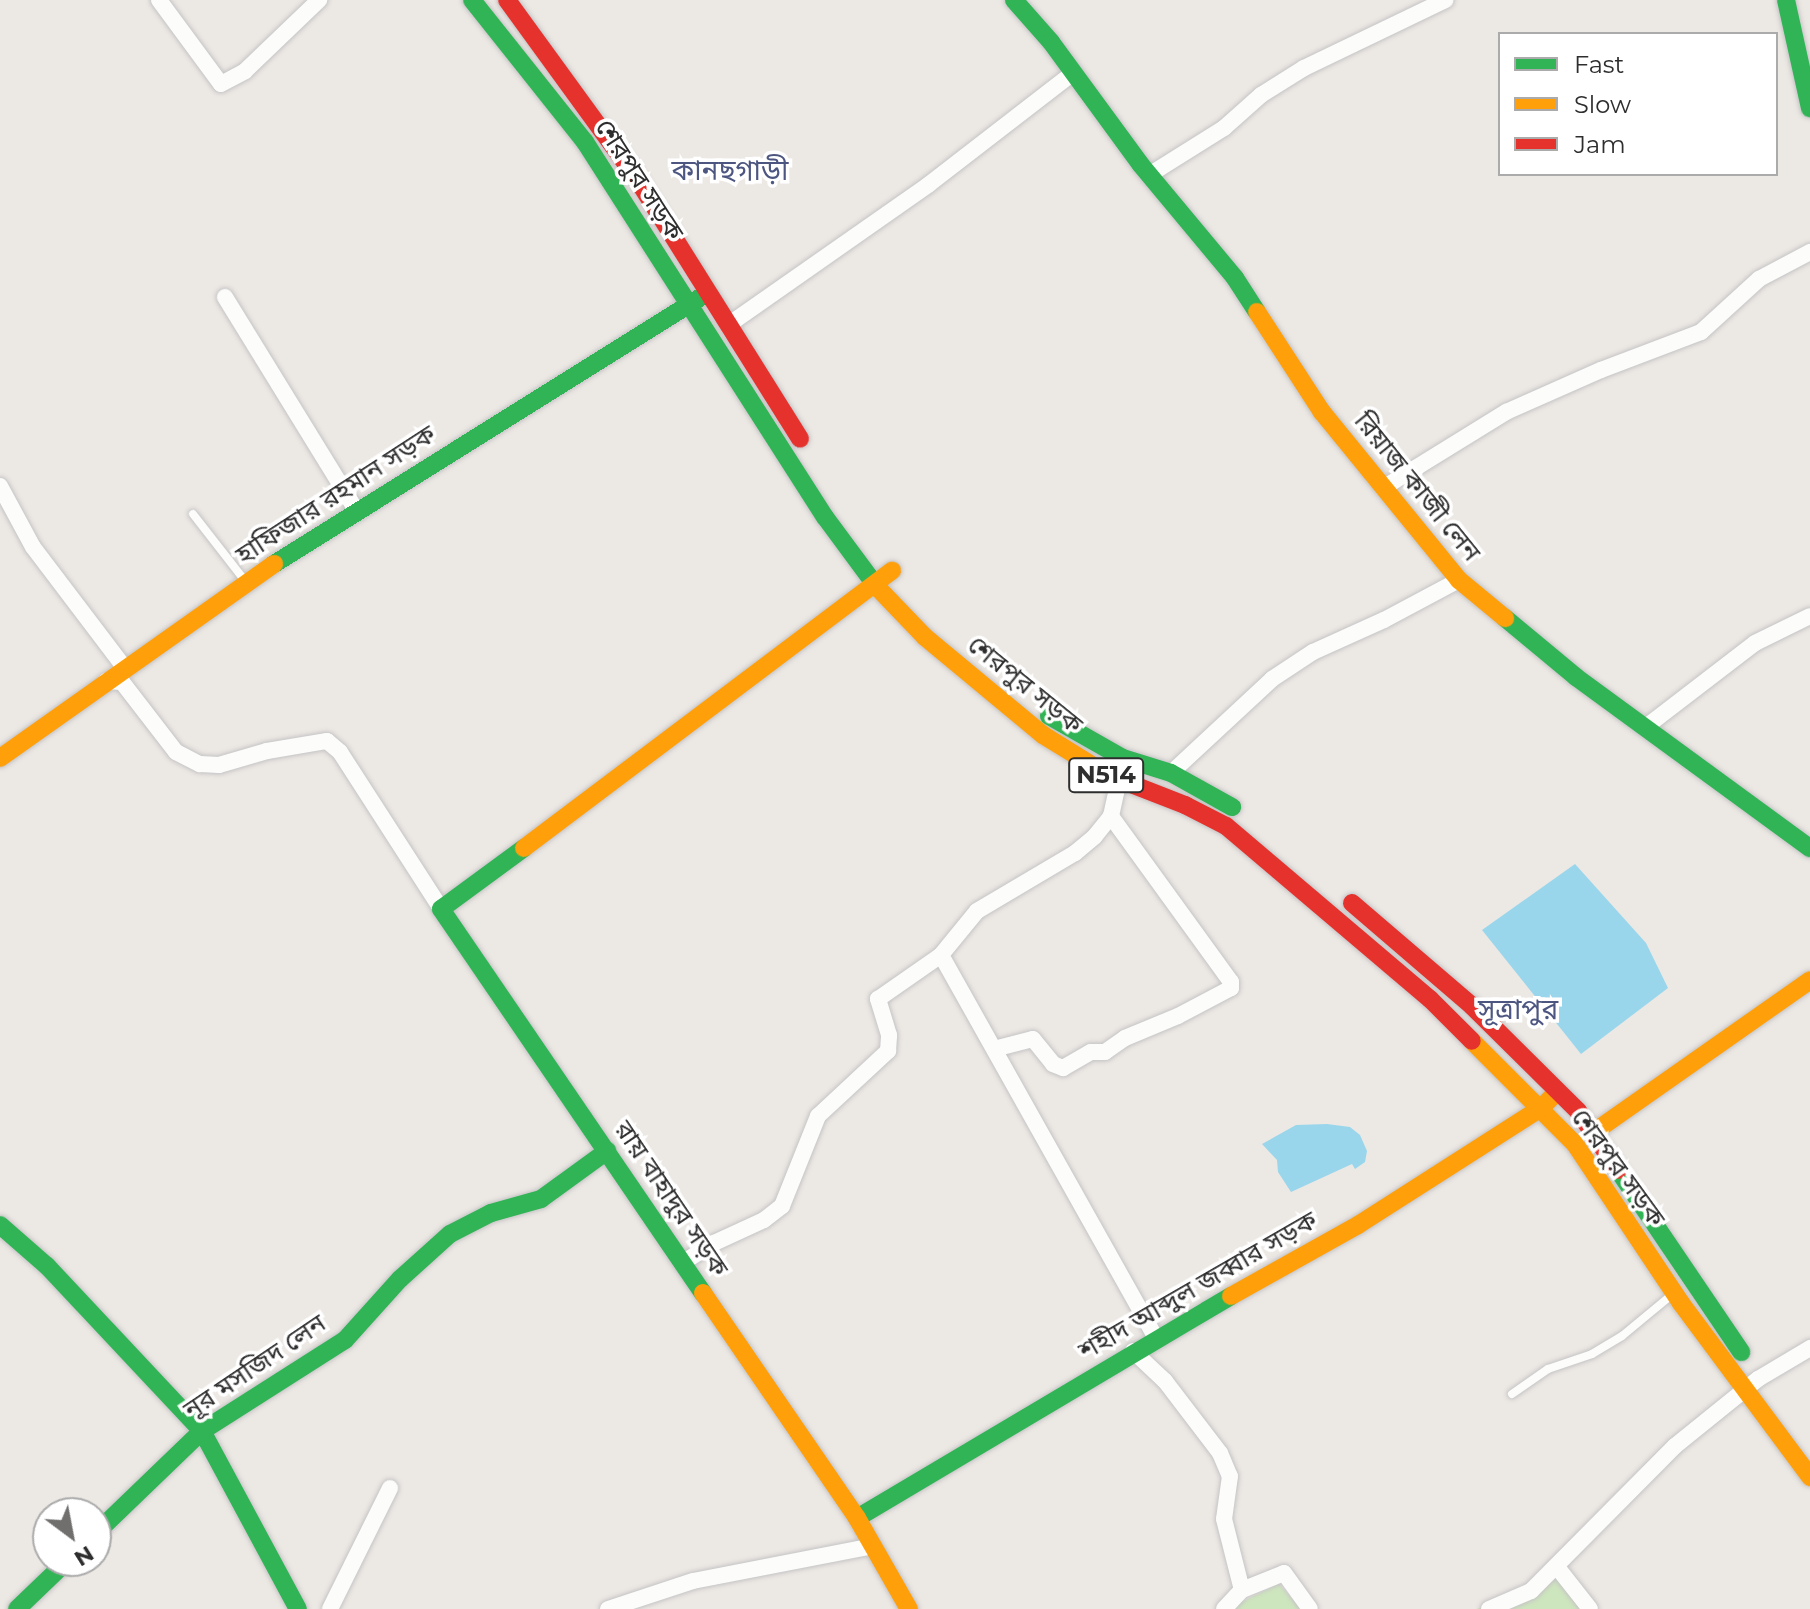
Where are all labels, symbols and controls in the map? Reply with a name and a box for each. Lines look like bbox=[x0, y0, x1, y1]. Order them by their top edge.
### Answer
legend bbox=[1498, 32, 1778, 176]
text: Fast bbox=[1574, 50, 1624, 79]
text: Slow bbox=[1574, 90, 1631, 119]
street label: শেরপুর সড়ক bbox=[588, 114, 690, 246]
text: Jam bbox=[1574, 130, 1626, 159]
district label: কানছগাড়ী bbox=[672, 153, 788, 187]
street label: রিয়াজ কাজী লেন bbox=[1347, 406, 1487, 568]
street label: হাফিজার রহমান সড়ক bbox=[230, 419, 442, 571]
street label: শেরপুর সড়ক bbox=[961, 629, 1089, 741]
road number: N514 bbox=[1068, 755, 1144, 795]
district label: সূত্রাপুর bbox=[1478, 992, 1558, 1026]
street label: শেরপুর সড়ক bbox=[1565, 1103, 1671, 1233]
street label: রায় বাহাদুর সড়ক bbox=[607, 1115, 735, 1283]
street label: শহীদ আব্দুল জব্বার সড়ক bbox=[1073, 1205, 1323, 1367]
street label: নূর মসজিদ লেন bbox=[178, 1308, 332, 1426]
north arrow bbox=[32, 1497, 112, 1577]
text: N bbox=[69, 1540, 99, 1572]

